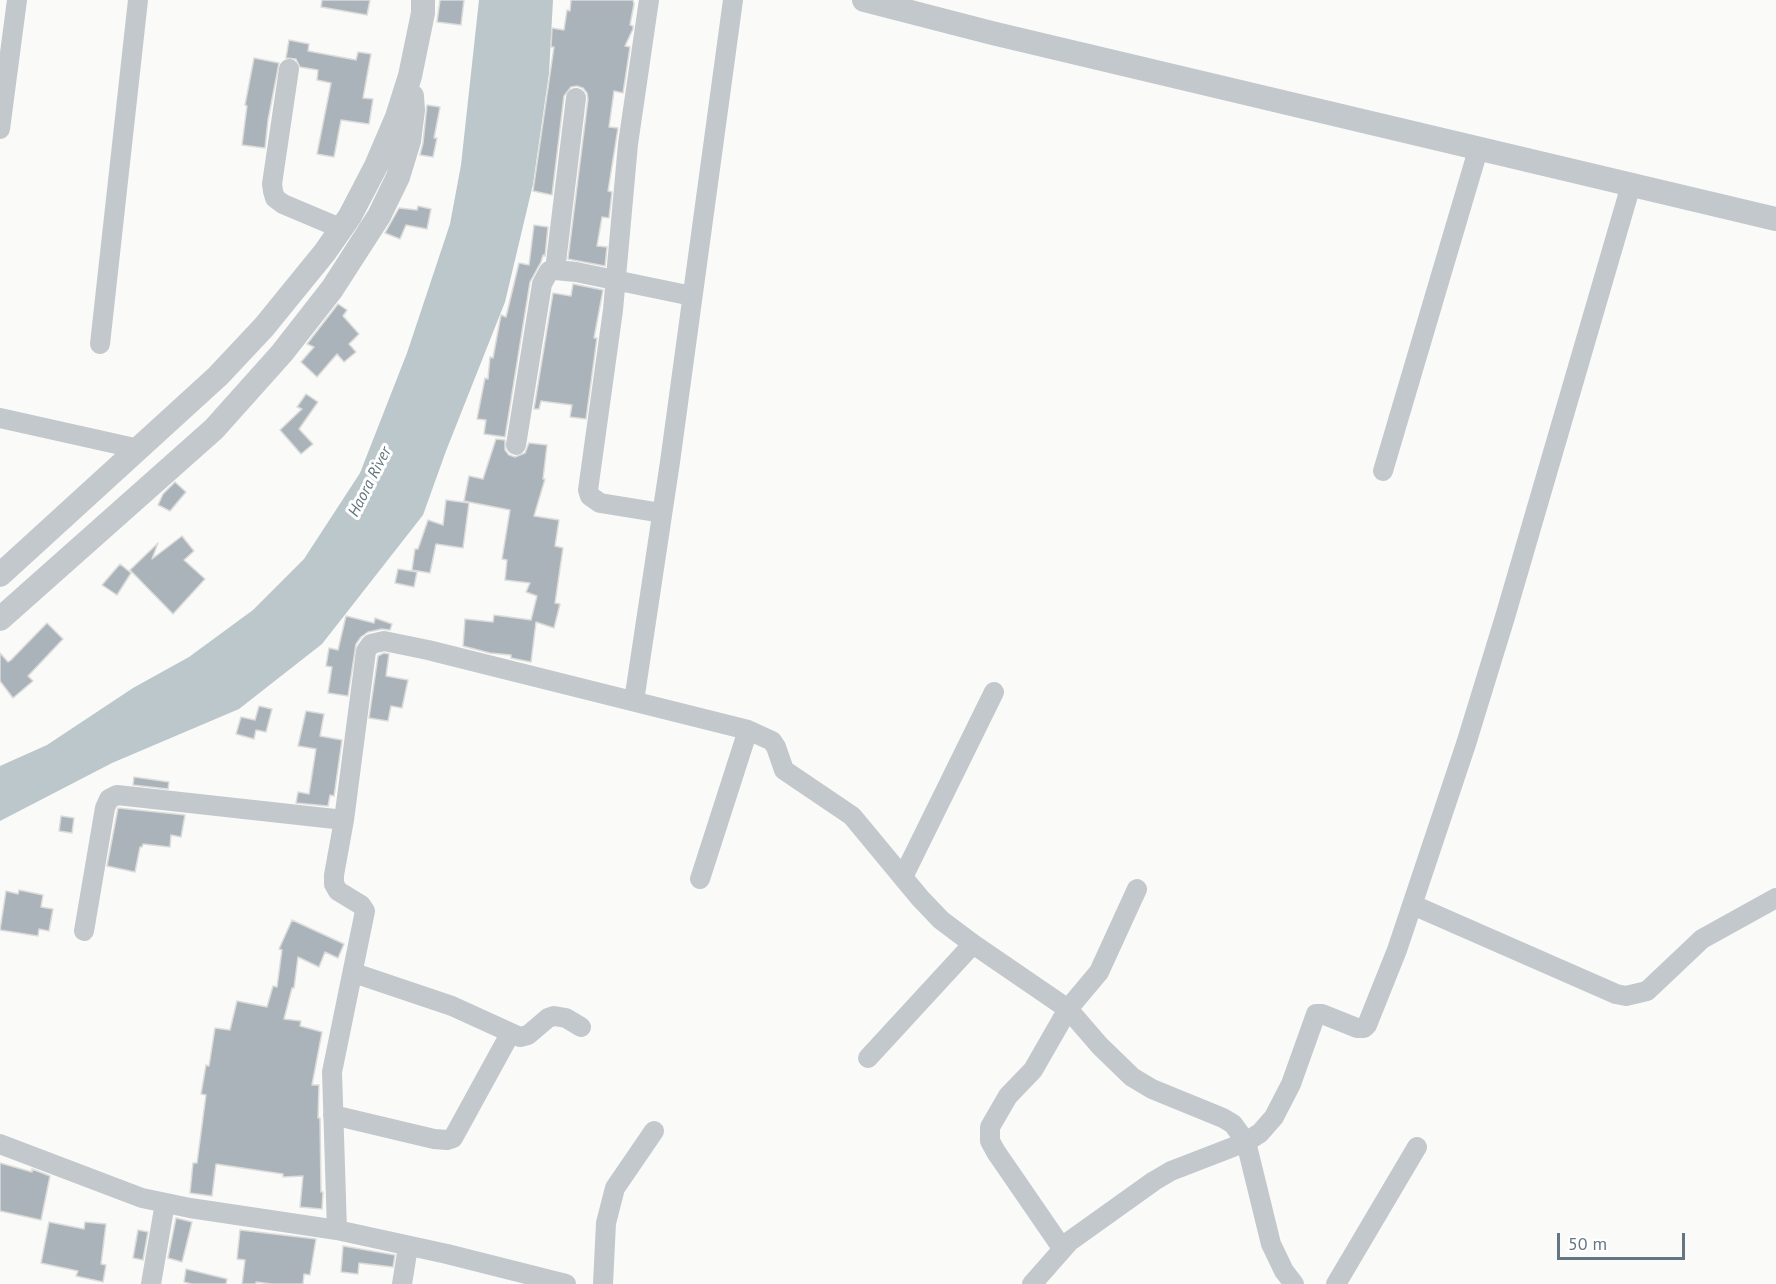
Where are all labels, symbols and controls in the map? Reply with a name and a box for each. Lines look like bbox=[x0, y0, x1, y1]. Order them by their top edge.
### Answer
water label: Haora River bbox=[344, 444, 396, 520]
scale bar bbox=[1560, 1221, 1688, 1259]
text: 50 m bbox=[1568, 1232, 1607, 1255]

